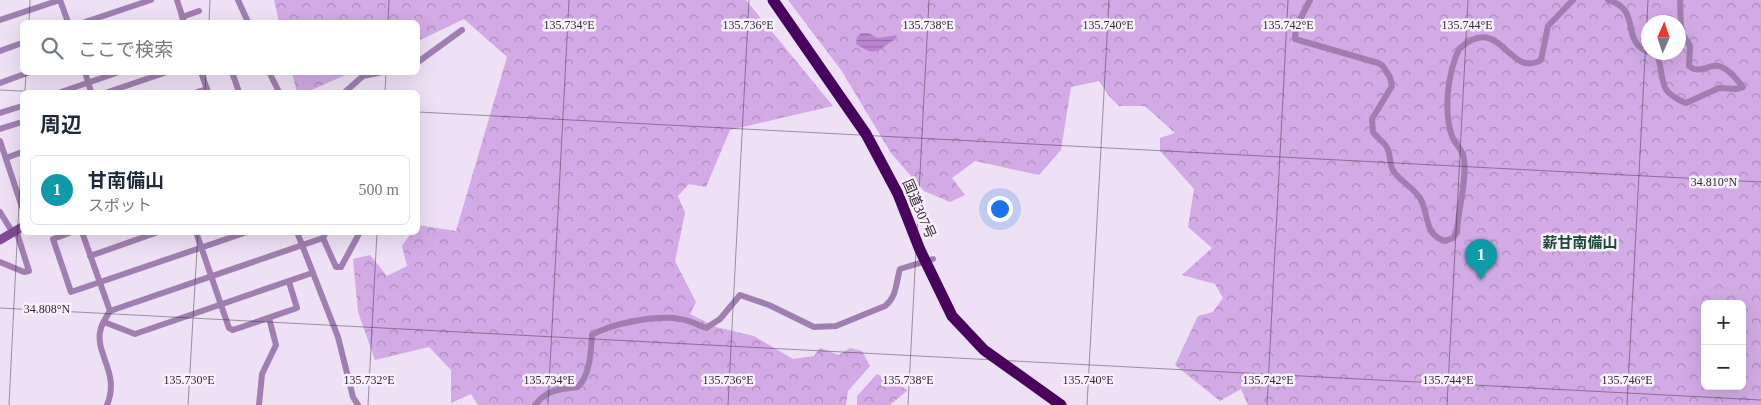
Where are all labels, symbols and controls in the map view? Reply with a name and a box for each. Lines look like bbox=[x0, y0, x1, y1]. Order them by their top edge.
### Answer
north arrow bbox=[1641, 15, 1686, 60]
text: 135.734°E bbox=[543, 18, 595, 32]
text: 135.736°E bbox=[722, 18, 774, 32]
text: 135.738°E bbox=[902, 18, 954, 32]
text: 135.740°E bbox=[1082, 18, 1134, 32]
text: 135.742°E bbox=[1262, 18, 1314, 32]
text: 135.744°E bbox=[1441, 18, 1493, 32]
search box bbox=[20, 20, 420, 75]
icon: search bbox=[38, 34, 66, 62]
text: ここで検索 bbox=[78, 39, 173, 60]
text: 周辺 bbox=[40, 113, 82, 137]
text: 甘南備山 bbox=[88, 170, 164, 191]
text: 34.810°N bbox=[1691, 175, 1738, 189]
street label: 国道307号 bbox=[900, 177, 938, 241]
text: 1 bbox=[53, 181, 61, 198]
text: 500 m bbox=[359, 181, 399, 198]
your location bbox=[987, 196, 1013, 222]
text: スポット bbox=[88, 197, 152, 214]
district label: 薪甘南備山 bbox=[1542, 235, 1618, 251]
pin: 1 bbox=[1465, 239, 1497, 280]
map controls bbox=[1701, 300, 1746, 390]
button: + bbox=[1701, 300, 1746, 345]
text: 34.808°N bbox=[24, 302, 71, 316]
button: − bbox=[1701, 345, 1746, 390]
text: 135.730°E bbox=[163, 373, 215, 387]
text: 135.732°E bbox=[343, 373, 395, 387]
text: 135.734°E bbox=[523, 373, 575, 387]
text: 135.736°E bbox=[702, 373, 754, 387]
text: 135.738°E bbox=[882, 373, 934, 387]
text: 135.740°E bbox=[1062, 373, 1114, 387]
text: 135.742°E bbox=[1242, 373, 1294, 387]
text: 135.744°E bbox=[1422, 373, 1474, 387]
text: 135.746°E bbox=[1601, 373, 1653, 387]

